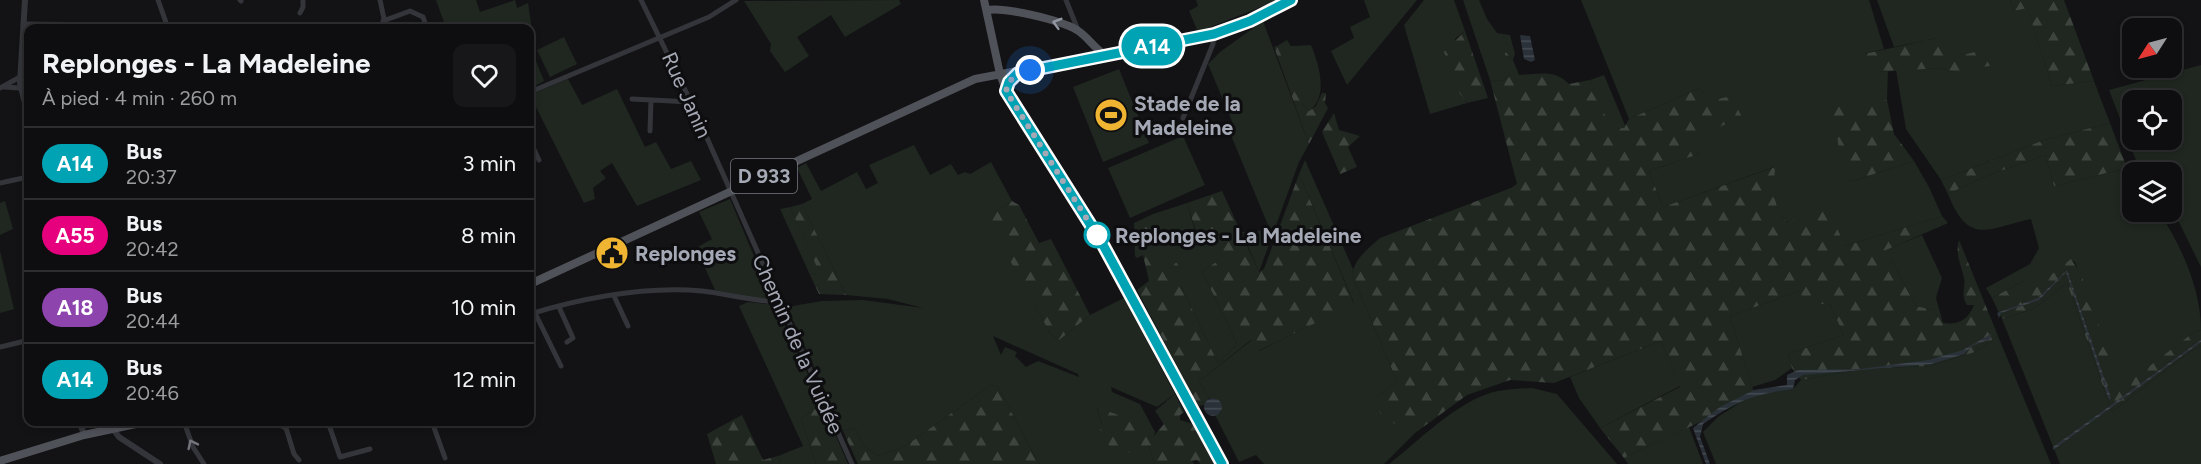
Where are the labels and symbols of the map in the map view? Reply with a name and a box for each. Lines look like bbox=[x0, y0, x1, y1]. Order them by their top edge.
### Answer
one-way arrow bbox=[1052, 18, 1063, 30]
north arrow bbox=[2122, 18, 2182, 78]
line badge: A14 bbox=[1118, 26, 1186, 66]
street label: Rue Janin bbox=[657, 48, 717, 142]
your location bbox=[1015, 55, 1045, 85]
place label: Stade de la Madeleine bbox=[1134, 91, 1241, 140]
sports icon: Stade de la Madeleine bbox=[1093, 97, 1129, 133]
road number: D 933 bbox=[731, 159, 797, 193]
marker: Replonges - La Madeleine bbox=[1084, 222, 1110, 248]
place label: Replonges - La Madeleine bbox=[1115, 223, 1362, 248]
public building icon: Replonges bbox=[594, 235, 630, 271]
place label: Replonges bbox=[635, 241, 736, 266]
street label: Chemin de la Vuidée bbox=[747, 250, 849, 438]
one-way arrow bbox=[187, 439, 199, 450]

